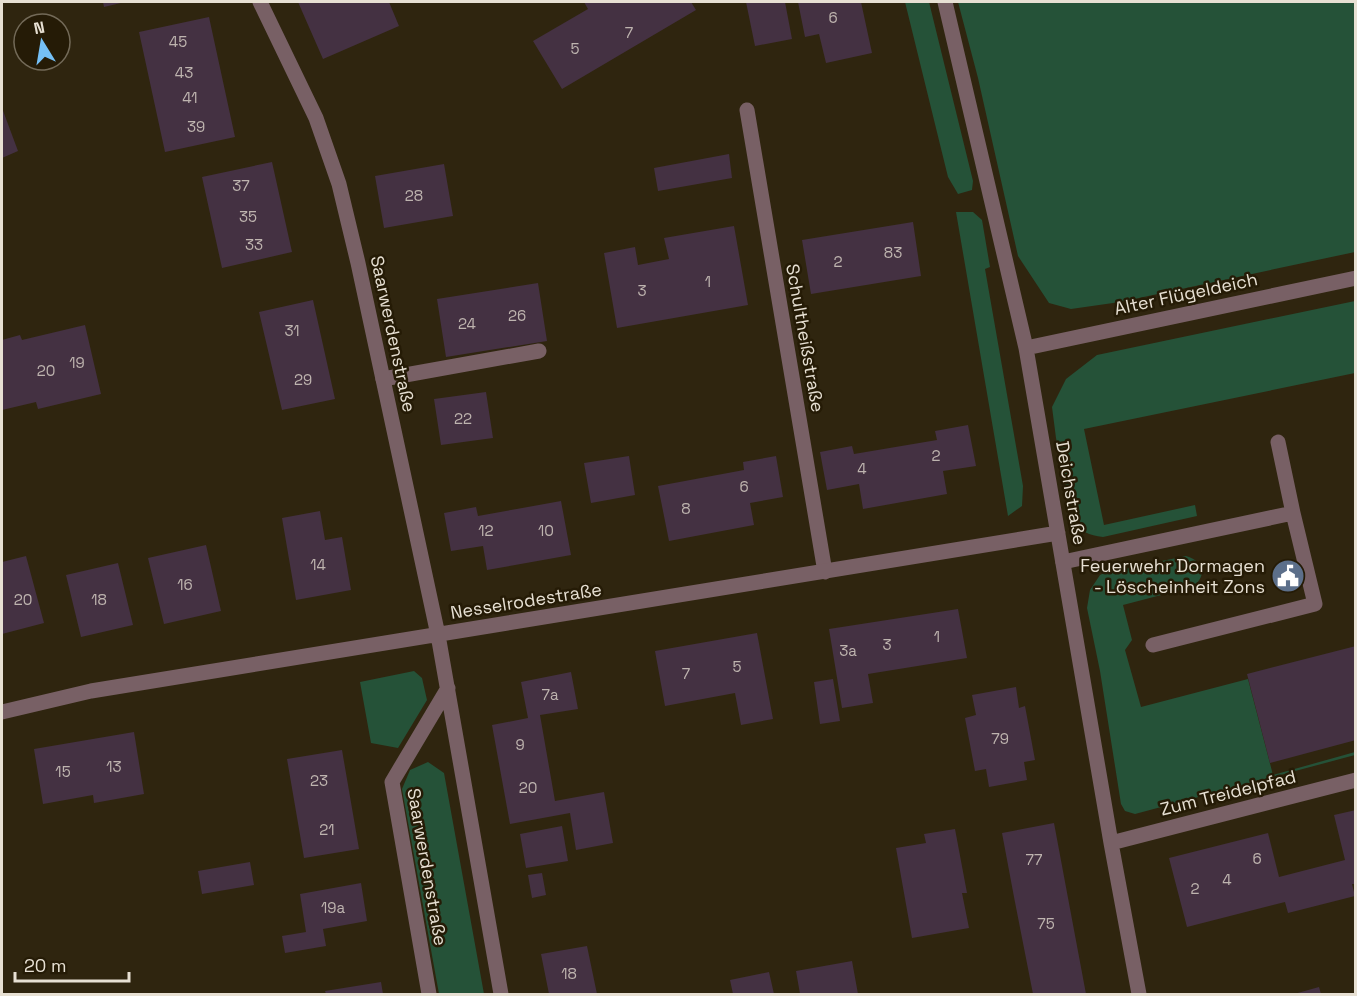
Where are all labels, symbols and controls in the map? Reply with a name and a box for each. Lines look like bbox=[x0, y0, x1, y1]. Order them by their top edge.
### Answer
house number: 6 bbox=[828, 8, 838, 27]
north arrow bbox=[12, 12, 72, 72]
text: N bbox=[32, 16, 47, 39]
house number: 7 bbox=[625, 23, 633, 42]
house number: 45 bbox=[169, 32, 187, 51]
house number: 5 bbox=[571, 39, 580, 58]
house number: 43 bbox=[175, 63, 193, 82]
house number: 41 bbox=[182, 88, 198, 107]
house number: 39 bbox=[187, 117, 205, 136]
house number: 37 bbox=[232, 176, 250, 195]
house number: 28 bbox=[405, 186, 423, 205]
house number: 35 bbox=[239, 207, 257, 226]
house number: 33 bbox=[245, 235, 263, 254]
house number: 83 bbox=[884, 243, 902, 262]
house number: 2 bbox=[833, 252, 843, 271]
street label: Saarwerdenstraße bbox=[366, 253, 421, 414]
street label: Schultheißstraße bbox=[781, 262, 830, 414]
street label: Alter Flügeldeich bbox=[1112, 267, 1260, 320]
house number: 1 bbox=[705, 272, 711, 291]
house number: 3 bbox=[637, 281, 647, 300]
house number: 26 bbox=[508, 306, 526, 325]
house number: 24 bbox=[458, 314, 476, 333]
house number: 31 bbox=[284, 321, 300, 340]
house number: 19 bbox=[69, 353, 85, 372]
house number: 20 bbox=[37, 361, 55, 380]
house number: 29 bbox=[294, 370, 312, 389]
house number: 22 bbox=[454, 409, 472, 428]
street label: Deichstraße bbox=[1051, 439, 1092, 547]
house number: 2 bbox=[931, 446, 941, 465]
house number: 4 bbox=[857, 459, 867, 478]
house number: 6 bbox=[739, 477, 749, 496]
house number: 8 bbox=[681, 499, 691, 518]
house number: 12 bbox=[478, 521, 494, 540]
house number: 10 bbox=[538, 521, 554, 540]
place label: Feuerwehr Dormagen - Löscheinheit Zons bbox=[1080, 554, 1265, 598]
house number: 14 bbox=[310, 555, 326, 574]
public building icon: Feuerwehr Dormagen - Löscheinheit Zons bbox=[1270, 558, 1306, 594]
house number: 16 bbox=[177, 575, 193, 594]
street label: Nesselrodestraße bbox=[449, 577, 603, 624]
house number: 20 bbox=[14, 590, 32, 609]
house number: 18 bbox=[91, 590, 107, 609]
house number: 1 bbox=[934, 627, 940, 646]
house number: 3 bbox=[882, 635, 892, 654]
house number: 3a bbox=[839, 641, 857, 660]
house number: 5 bbox=[733, 657, 742, 676]
house number: 7 bbox=[682, 664, 690, 683]
house number: 7a bbox=[541, 685, 559, 704]
house number: 79 bbox=[991, 729, 1009, 748]
house number: 9 bbox=[515, 735, 525, 754]
house number: 13 bbox=[106, 757, 122, 776]
house number: 15 bbox=[55, 762, 71, 781]
street label: Zum Treidelpfad bbox=[1158, 765, 1298, 820]
house number: 23 bbox=[310, 771, 328, 790]
house number: 20 bbox=[519, 778, 537, 797]
street label: Saarwerdenstraße bbox=[402, 786, 453, 947]
house number: 21 bbox=[319, 820, 335, 839]
house number: 6 bbox=[1252, 849, 1262, 868]
house number: 77 bbox=[1026, 850, 1042, 869]
house number: 4 bbox=[1222, 870, 1232, 889]
house number: 2 bbox=[1190, 879, 1200, 898]
house number: 19a bbox=[321, 898, 345, 917]
house number: 75 bbox=[1037, 914, 1055, 933]
scale bar bbox=[15, 945, 129, 983]
text: 20 m bbox=[24, 954, 67, 977]
house number: 18 bbox=[561, 964, 577, 983]

